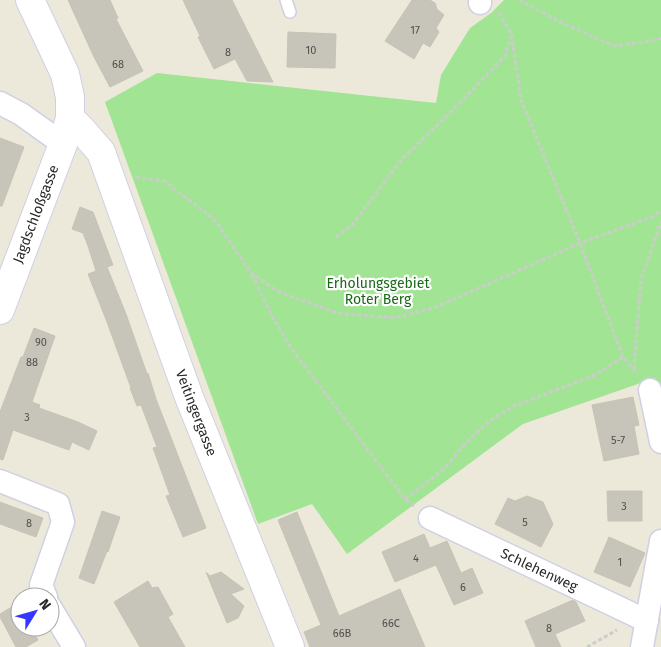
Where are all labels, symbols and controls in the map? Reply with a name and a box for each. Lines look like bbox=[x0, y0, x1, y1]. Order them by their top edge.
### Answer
house number: 17 bbox=[410, 24, 420, 37]
house number: 10 bbox=[306, 44, 316, 57]
house number: 8 bbox=[225, 46, 231, 59]
house number: 68 bbox=[112, 58, 124, 71]
street label: Jagdschloßgasse bbox=[9, 162, 63, 266]
park label: Erholungsgebiet Roter Berg bbox=[327, 275, 430, 308]
house number: 90 bbox=[35, 336, 47, 349]
house number: 88 bbox=[26, 356, 38, 369]
street label: Veitingergasse bbox=[172, 367, 220, 459]
house number: 3 bbox=[24, 411, 30, 424]
house number: 5-7 bbox=[611, 434, 625, 447]
house number: 3 bbox=[621, 500, 627, 513]
house number: 5 bbox=[522, 516, 528, 529]
house number: 8 bbox=[26, 517, 32, 530]
street label: Schlehenweg bbox=[498, 545, 581, 596]
house number: 4 bbox=[413, 552, 419, 565]
house number: 1 bbox=[618, 556, 622, 569]
house number: 6 bbox=[460, 581, 466, 594]
north arrow bbox=[10, 587, 60, 637]
text: N bbox=[35, 596, 55, 613]
house number: 66C bbox=[382, 617, 400, 630]
house number: 8 bbox=[546, 622, 552, 635]
house number: 66B bbox=[333, 627, 352, 640]

